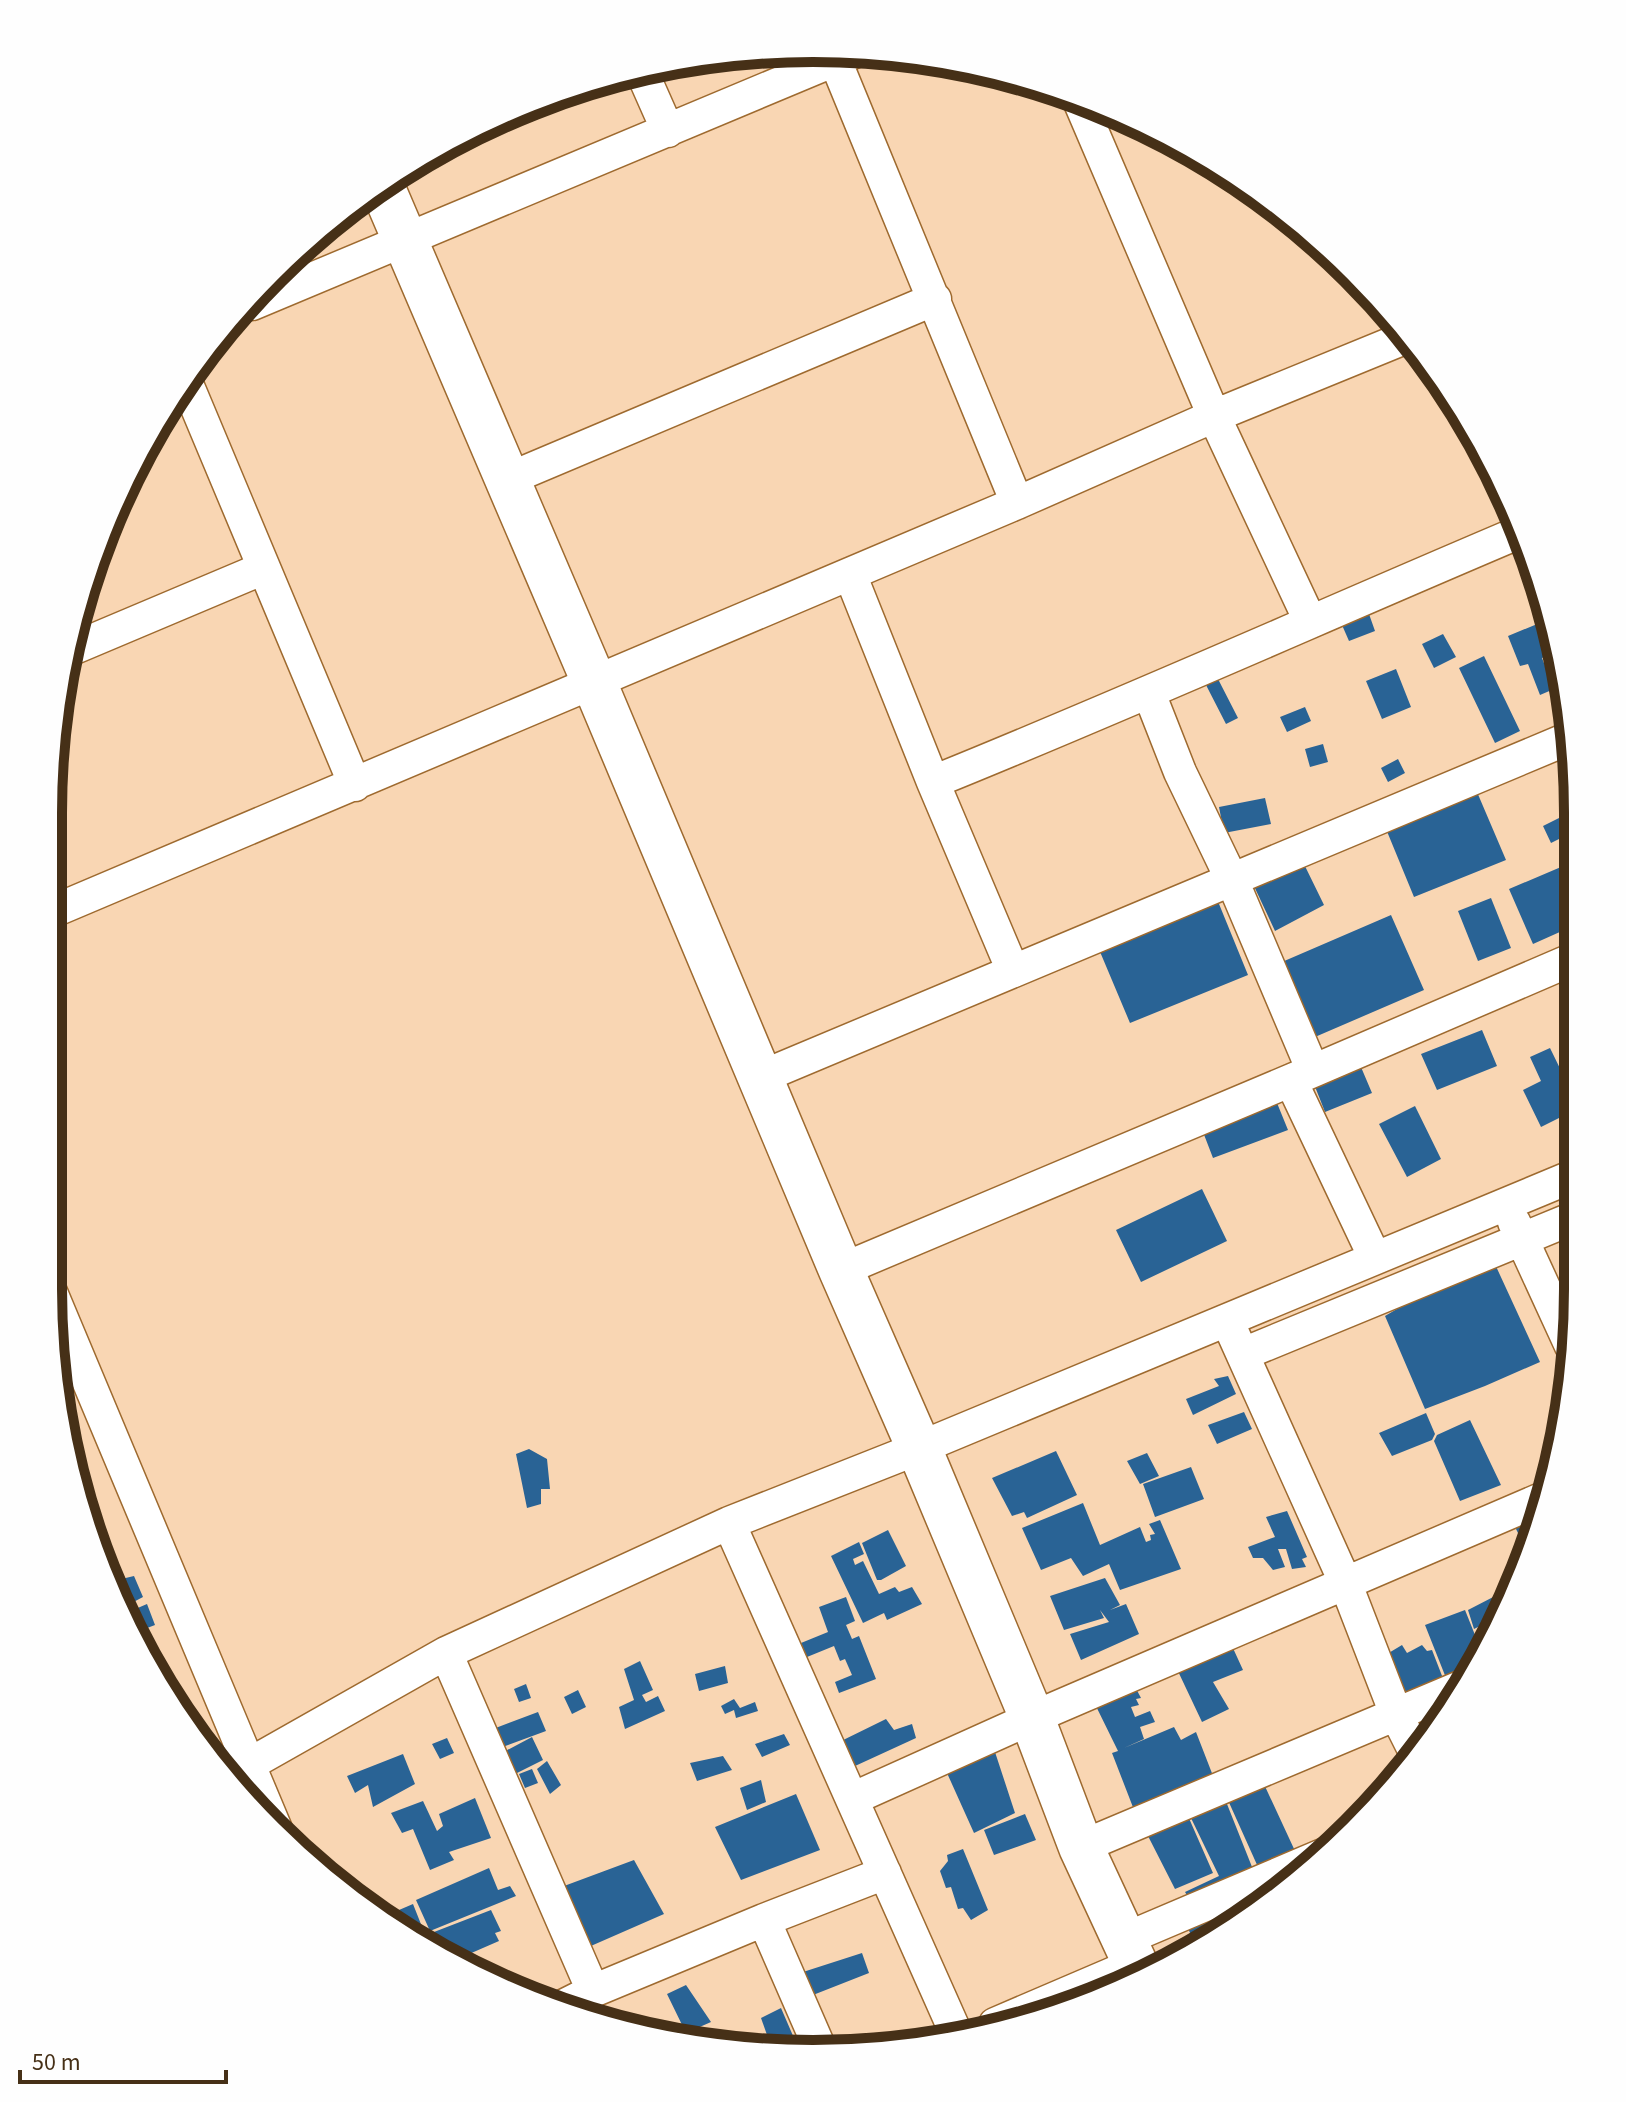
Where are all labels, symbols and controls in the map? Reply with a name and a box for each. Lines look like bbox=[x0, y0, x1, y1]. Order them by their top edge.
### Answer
scale bar bbox=[20, 2034, 226, 2084]
text: 50 m bbox=[32, 2045, 81, 2080]

